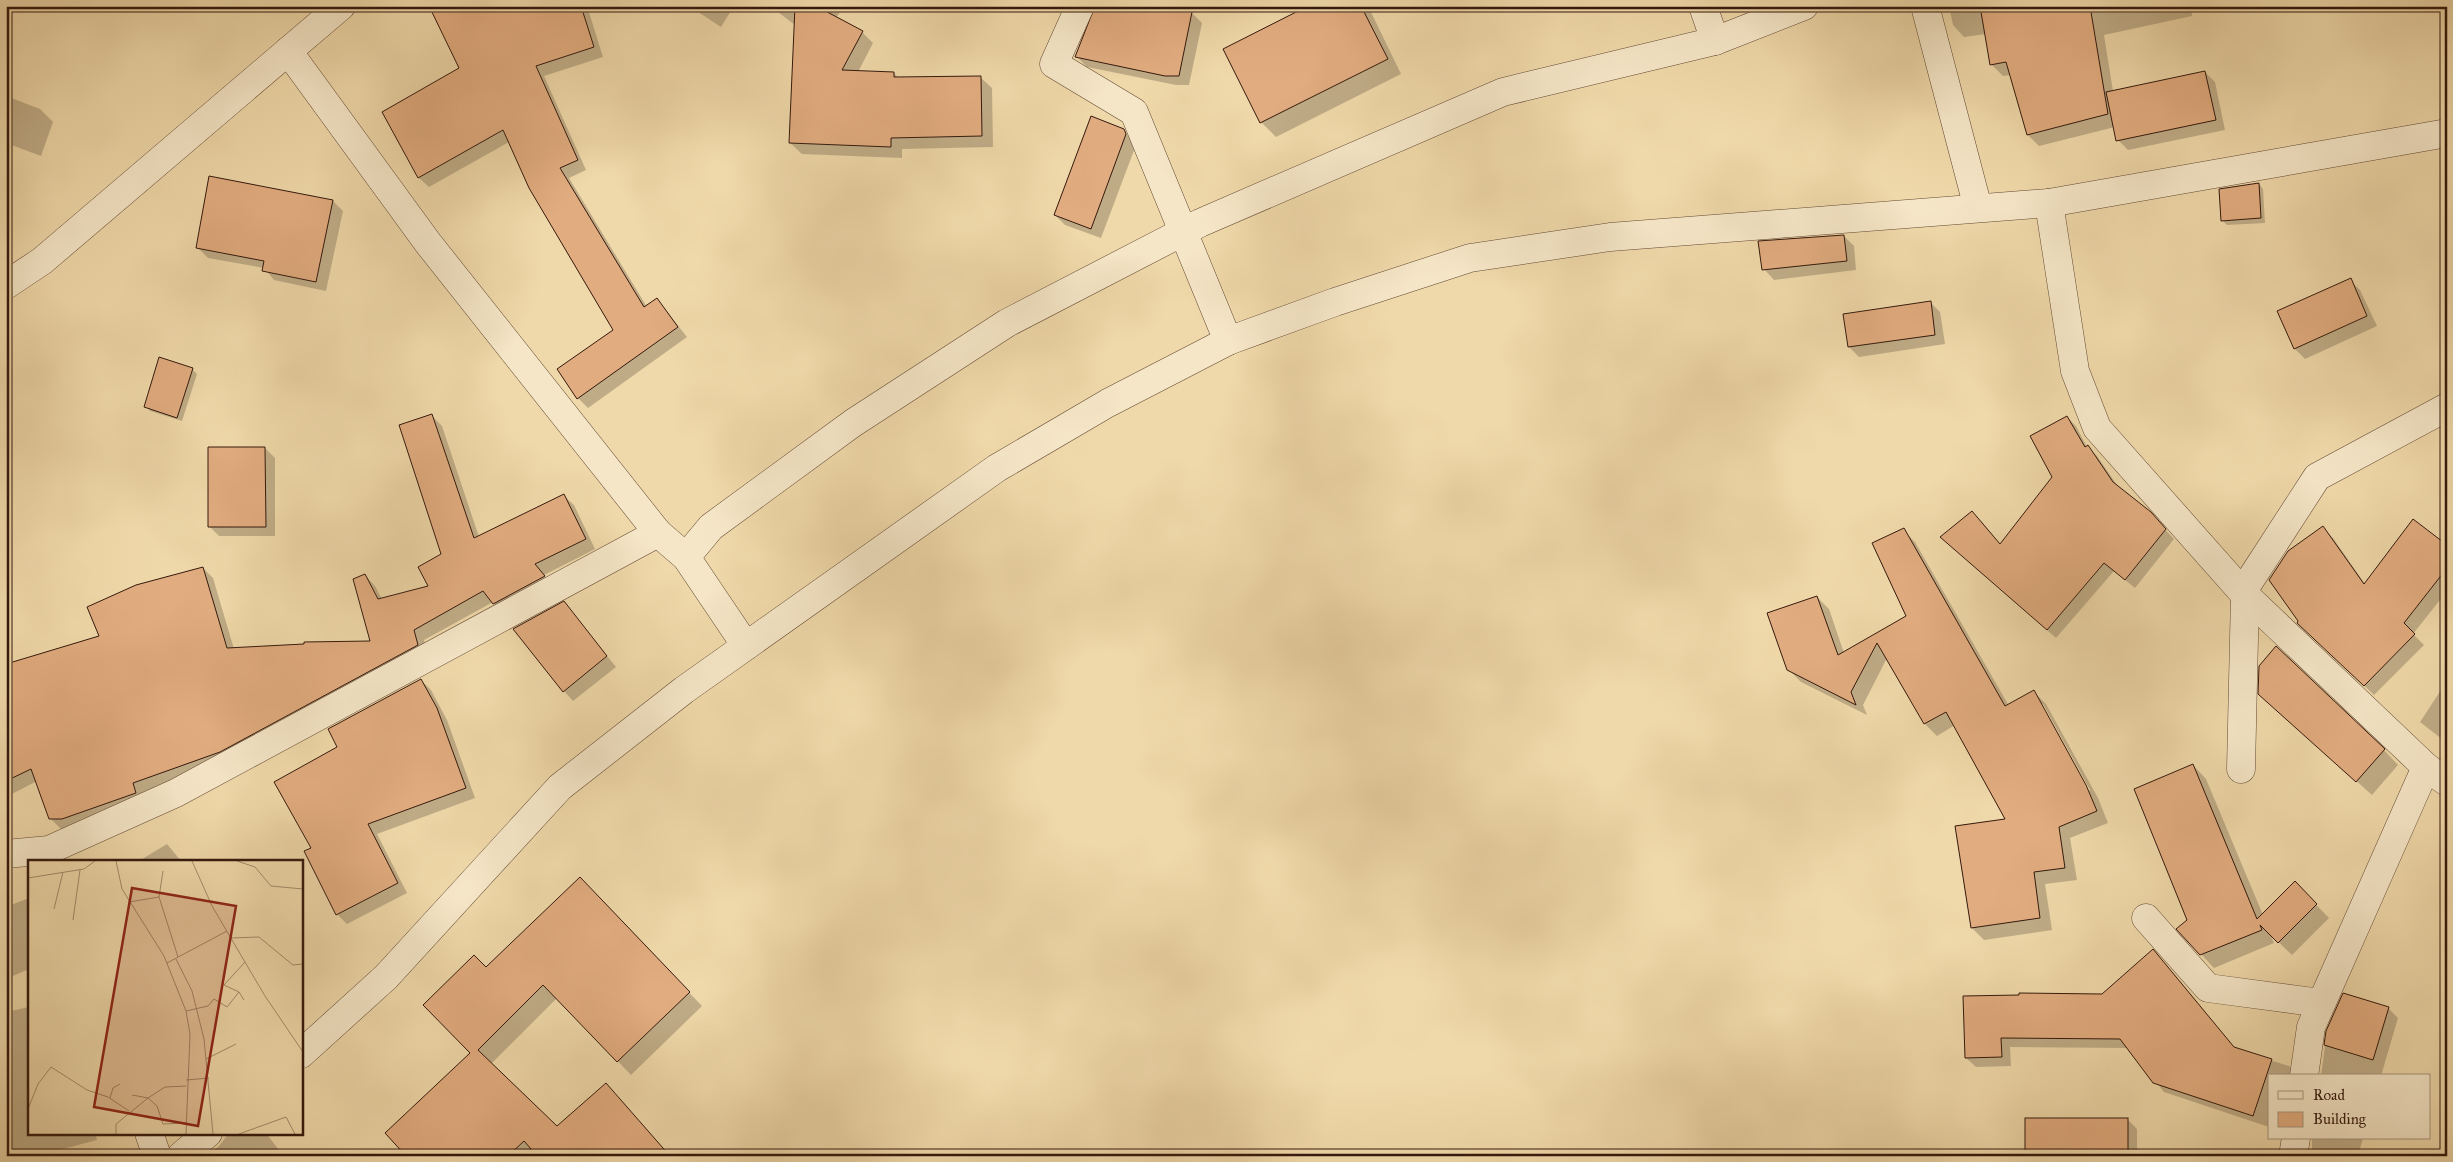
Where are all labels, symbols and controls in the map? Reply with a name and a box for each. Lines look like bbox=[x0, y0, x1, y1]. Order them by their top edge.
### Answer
inset map bbox=[28, 860, 302, 1134]
legend bbox=[2268, 1074, 2430, 1140]
text: Road bbox=[2313, 1086, 2345, 1104]
text: Building bbox=[2313, 1110, 2367, 1128]

